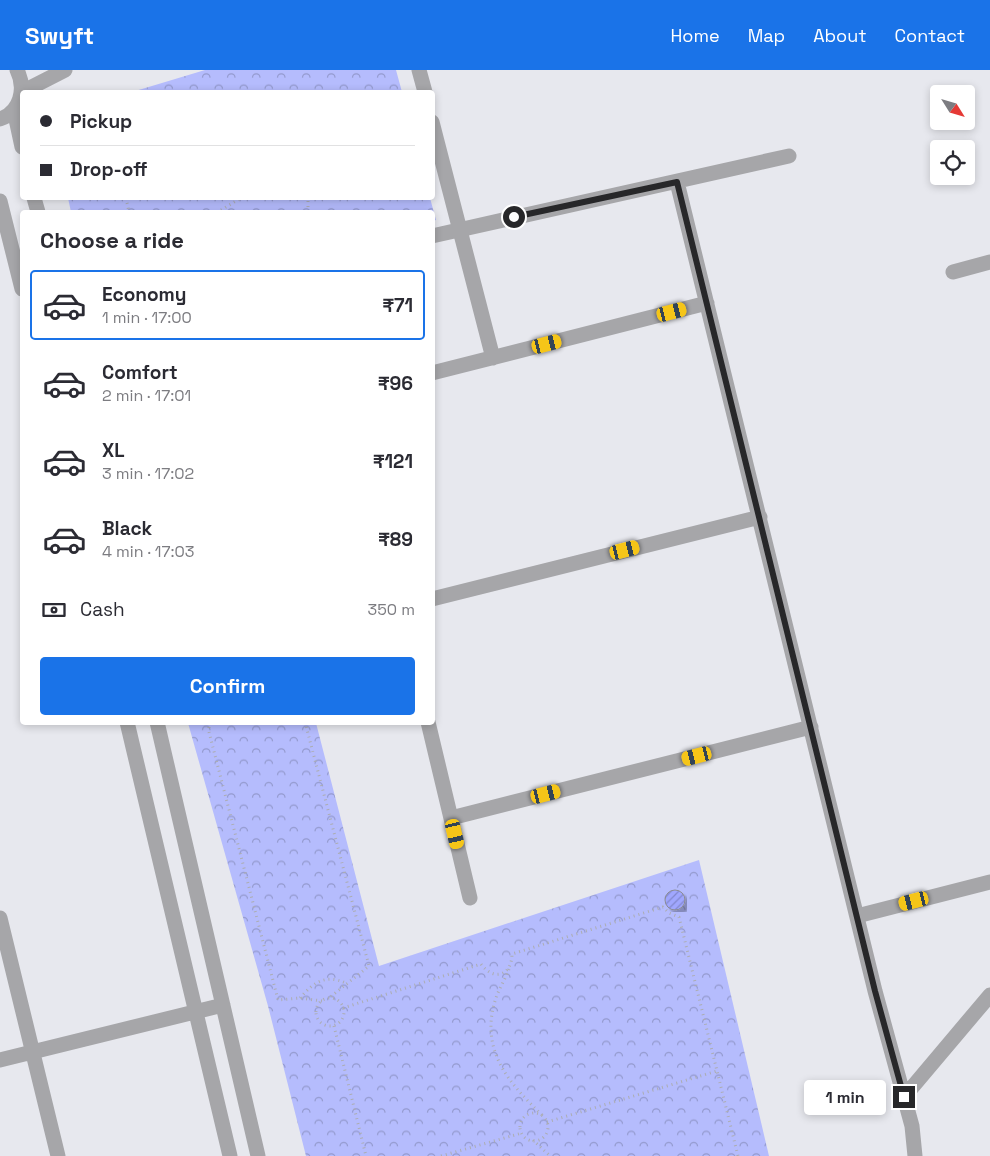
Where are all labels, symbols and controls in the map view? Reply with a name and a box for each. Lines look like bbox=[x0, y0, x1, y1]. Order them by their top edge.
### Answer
text: Swyft bbox=[25, 20, 94, 51]
text: Home bbox=[671, 24, 720, 47]
text: Map bbox=[748, 24, 785, 47]
text: About bbox=[813, 24, 867, 47]
text: Contact bbox=[895, 24, 965, 47]
north arrow bbox=[930, 85, 975, 130]
map controls bbox=[930, 85, 975, 185]
text: Pickup bbox=[70, 109, 132, 134]
button: locate bbox=[930, 140, 975, 185]
text: Drop-off bbox=[70, 157, 148, 182]
route start bbox=[503, 206, 525, 228]
text: Choose a ride bbox=[40, 226, 184, 254]
text: Economy bbox=[102, 282, 186, 307]
icon: car bbox=[42, 283, 87, 328]
text: ₹71 bbox=[382, 293, 413, 318]
car bbox=[655, 301, 688, 323]
text: 1 min · 17:00 bbox=[102, 307, 192, 328]
car bbox=[530, 333, 563, 355]
text: Comfort bbox=[102, 360, 178, 385]
icon: car bbox=[42, 361, 87, 406]
text: ₹96 bbox=[378, 371, 413, 396]
text: 2 min · 17:01 bbox=[102, 385, 191, 406]
text: XL bbox=[102, 438, 125, 463]
icon: car bbox=[42, 439, 87, 484]
text: ₹121 bbox=[373, 449, 413, 474]
text: 3 min · 17:02 bbox=[102, 463, 194, 484]
text: Black bbox=[102, 516, 152, 541]
icon: car bbox=[42, 517, 87, 562]
text: ₹89 bbox=[378, 527, 413, 552]
car bbox=[608, 539, 641, 561]
text: 4 min · 17:03 bbox=[102, 541, 195, 562]
icon: cash bbox=[40, 596, 68, 624]
text: Cash bbox=[80, 597, 125, 622]
text: 350 m bbox=[368, 599, 415, 620]
button: Confirm bbox=[40, 657, 415, 715]
car bbox=[680, 745, 713, 767]
car bbox=[529, 783, 562, 805]
car bbox=[444, 818, 465, 850]
car bbox=[897, 890, 930, 912]
callout: 1 min bbox=[804, 1080, 886, 1114]
route end bbox=[893, 1086, 915, 1108]
text: 1 min bbox=[825, 1087, 865, 1108]

